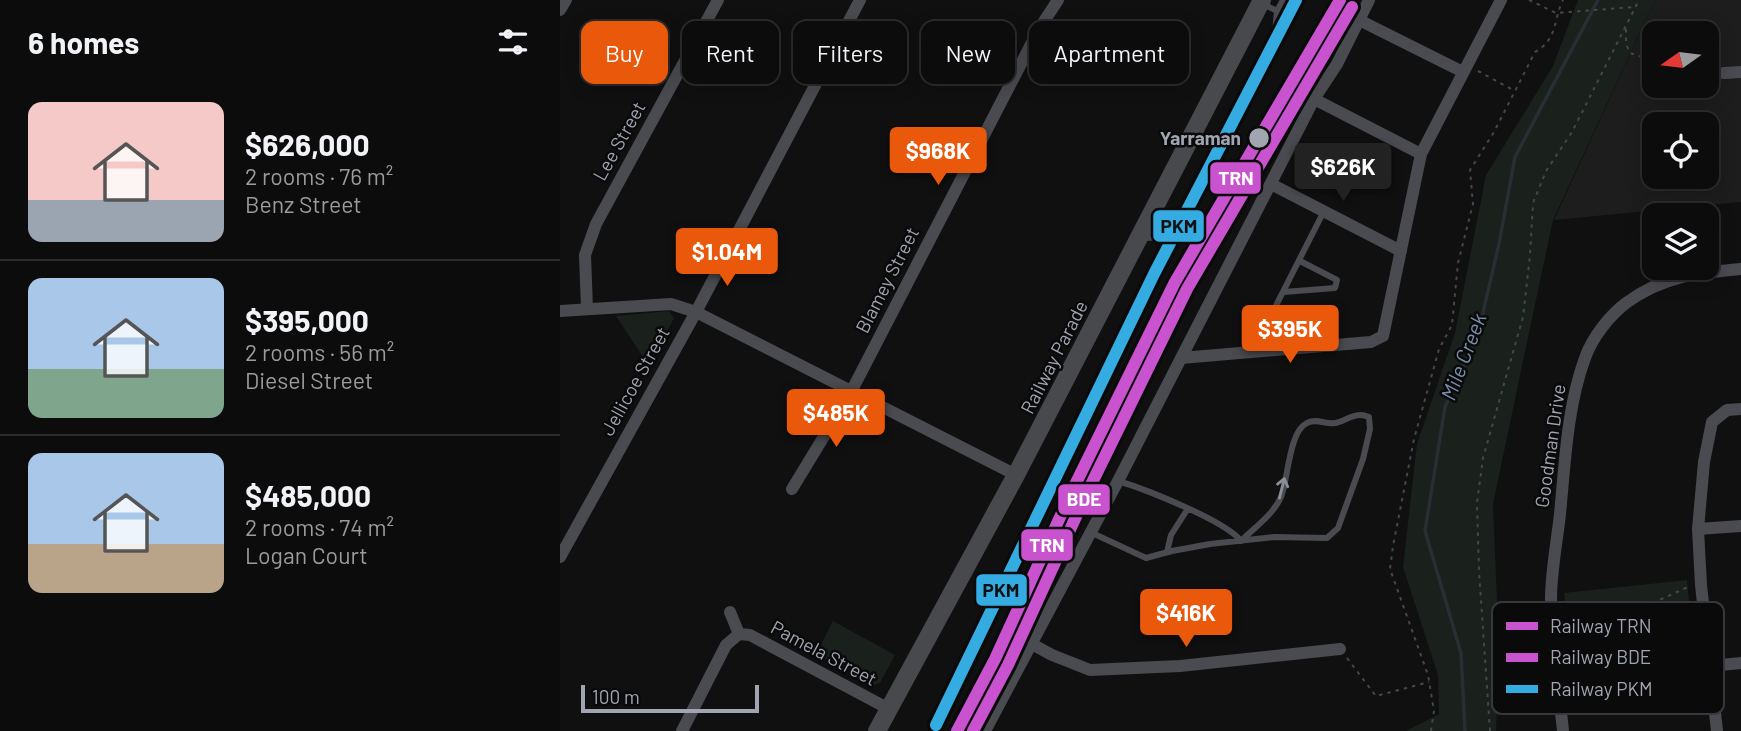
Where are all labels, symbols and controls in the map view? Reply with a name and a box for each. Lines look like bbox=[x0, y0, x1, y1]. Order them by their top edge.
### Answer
chip: Buy bbox=[581, 21, 668, 84]
chip: Rent bbox=[682, 21, 779, 84]
chip: Filters bbox=[793, 21, 907, 84]
chip: New bbox=[921, 21, 1015, 84]
chip: Apartment bbox=[1029, 21, 1189, 84]
north arrow bbox=[1642, 21, 1718, 98]
map controls bbox=[1642, 21, 1719, 280]
icon: filters bbox=[494, 23, 532, 61]
text: 6 homes bbox=[28, 24, 139, 60]
street label: Lee Street bbox=[587, 97, 650, 184]
button: locate bbox=[1642, 112, 1719, 189]
text: $626,000 bbox=[245, 126, 370, 162]
place label: Yarraman bbox=[1160, 126, 1241, 149]
marker: Yarraman bbox=[1247, 126, 1271, 150]
pin: $968K bbox=[889, 128, 987, 187]
icon: home bbox=[84, 130, 168, 214]
text: $968K bbox=[906, 136, 970, 164]
pin: $626K bbox=[1294, 144, 1392, 203]
text: $626K bbox=[1310, 152, 1376, 180]
line badge: TRN bbox=[1209, 161, 1262, 195]
text: 2 rooms · 76 m² bbox=[245, 162, 393, 190]
text: TRN bbox=[1218, 166, 1254, 189]
text: Benz Street bbox=[245, 190, 362, 218]
button: layers bbox=[1642, 203, 1719, 280]
line badge: PKM bbox=[1152, 209, 1205, 243]
text: PKM bbox=[1161, 214, 1197, 237]
street label: Blamey Street bbox=[850, 223, 923, 337]
pin: $1.04M bbox=[670, 229, 784, 288]
text: $1.04M bbox=[692, 237, 762, 265]
street label: Railway Parade bbox=[1015, 296, 1092, 417]
text: $395,000 bbox=[245, 302, 369, 338]
icon: home bbox=[84, 306, 168, 390]
pin: $395K bbox=[1241, 306, 1339, 365]
water label: Mile Creek bbox=[1435, 309, 1491, 403]
text: $395K bbox=[1258, 314, 1322, 342]
street label: Jellicoe Street bbox=[595, 322, 674, 439]
text: 2 rooms · 56 m² bbox=[245, 338, 394, 366]
text: Diesel Street bbox=[245, 366, 373, 394]
street label: Goodman Drive bbox=[1529, 383, 1570, 509]
pin: $485K bbox=[787, 390, 885, 449]
text: $485K bbox=[803, 398, 869, 426]
text: $485,000 bbox=[245, 477, 371, 513]
one-way arrow bbox=[1276, 478, 1289, 500]
icon: home bbox=[84, 481, 168, 565]
line badge: BDE bbox=[1057, 483, 1111, 516]
text: BDE bbox=[1067, 487, 1101, 510]
text: 2 rooms · 74 m² bbox=[245, 513, 394, 541]
line badge: TRN bbox=[1020, 528, 1074, 562]
text: TRN bbox=[1029, 533, 1065, 556]
text: Logan Court bbox=[245, 541, 368, 569]
line badge: PKM bbox=[975, 573, 1028, 607]
text: PKM bbox=[983, 578, 1019, 601]
pin: $416K bbox=[1137, 590, 1235, 649]
text: $416K bbox=[1156, 598, 1216, 626]
legend bbox=[1492, 602, 1724, 714]
text: Railway TRN bbox=[1550, 614, 1651, 637]
street label: Pamela Street bbox=[767, 615, 881, 690]
text: Railway BDE bbox=[1550, 645, 1651, 668]
text: Railway PKM bbox=[1550, 677, 1653, 700]
scale bar bbox=[581, 682, 760, 714]
text: 100 m bbox=[592, 685, 640, 708]

